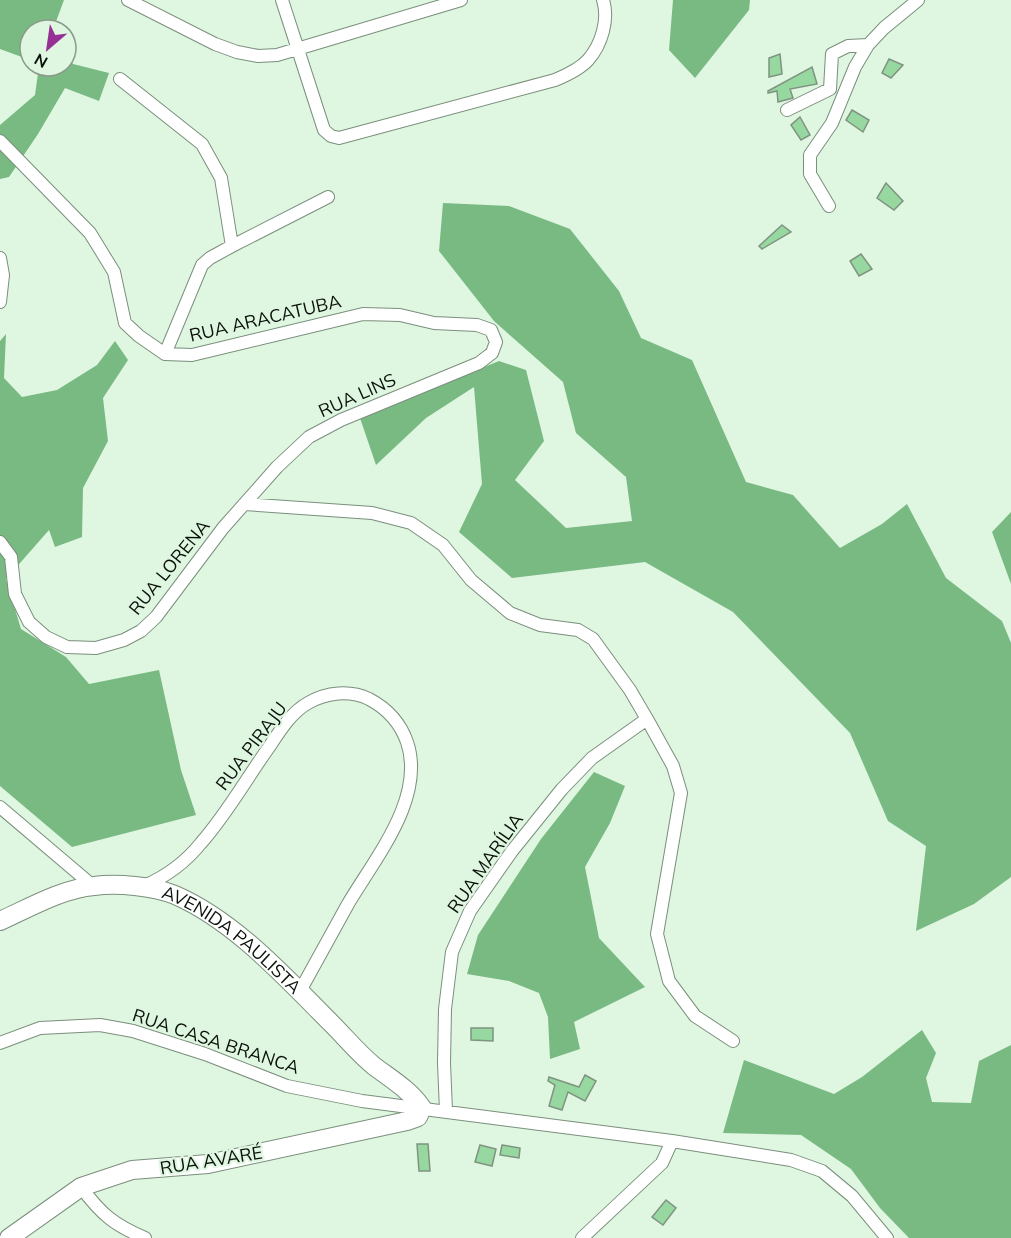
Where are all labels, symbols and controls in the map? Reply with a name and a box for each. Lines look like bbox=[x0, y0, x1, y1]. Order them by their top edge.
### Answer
north arrow bbox=[18, 18, 78, 78]
text: N bbox=[31, 49, 51, 73]
street label: RUA ARACATUBA bbox=[187, 289, 343, 347]
street label: RUA LINS bbox=[315, 368, 399, 422]
street label: RUA LORENA bbox=[123, 515, 215, 619]
street label: RUA PIRAJU bbox=[210, 697, 292, 795]
street label: RUA MARÍLIA bbox=[442, 809, 528, 917]
street label: AVENIDA PAULISTA bbox=[159, 880, 307, 998]
street label: RUA CASA BRANCA bbox=[130, 1003, 302, 1079]
street label: RUA AVARÉ bbox=[158, 1141, 264, 1179]

